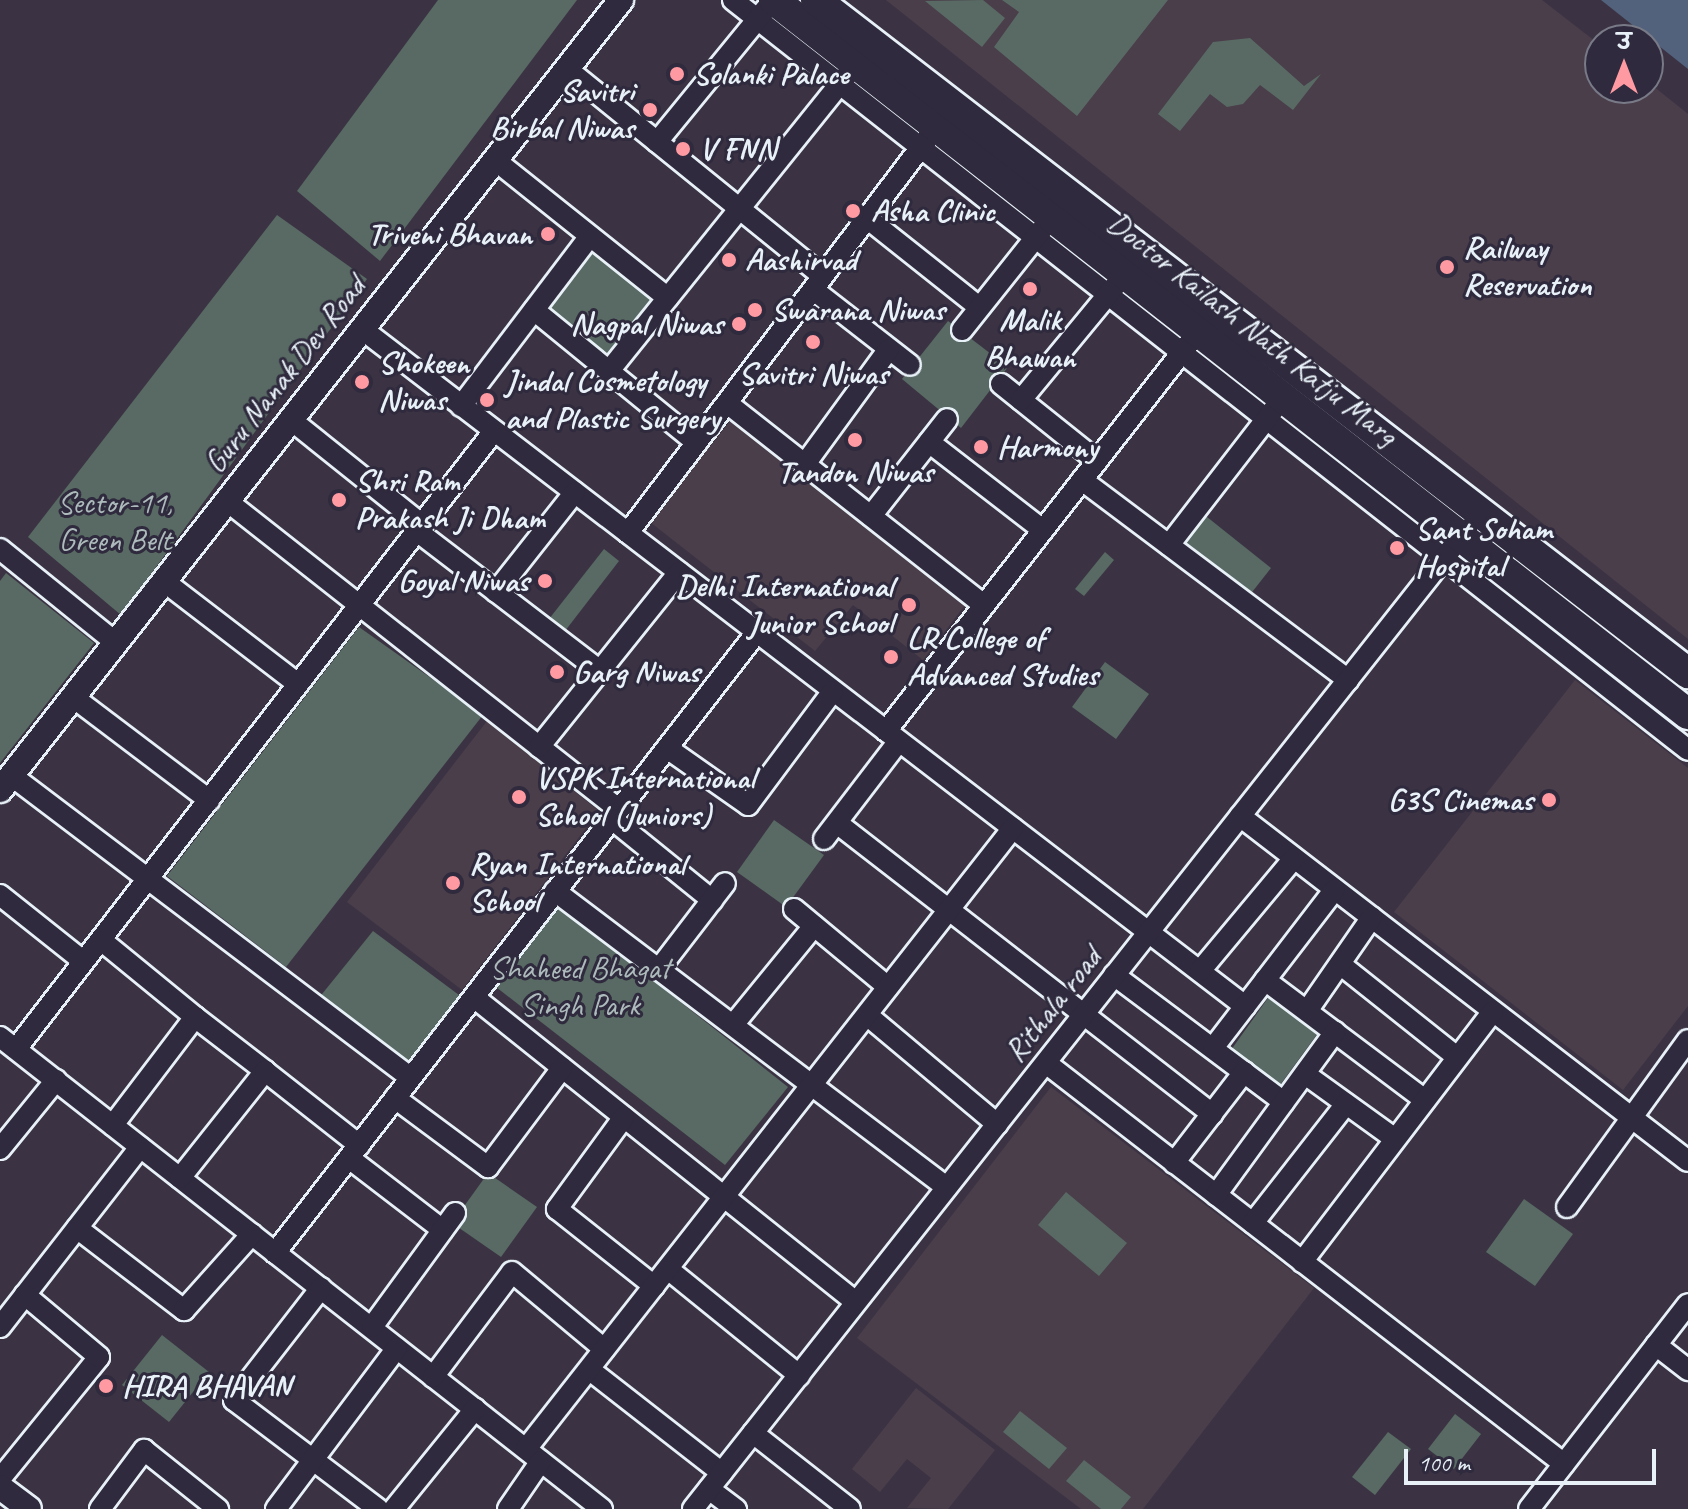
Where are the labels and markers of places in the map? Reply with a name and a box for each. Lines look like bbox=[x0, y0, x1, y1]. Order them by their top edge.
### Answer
place label: Solanki Palace bbox=[693, 55, 849, 93]
marker: Solanki Palace bbox=[668, 65, 686, 83]
place label: Savitri Birbal Niwas bbox=[491, 73, 634, 148]
marker: Savitri Birbal Niwas bbox=[641, 101, 659, 119]
place label: V FNN bbox=[699, 130, 774, 168]
marker: V FNN bbox=[674, 140, 692, 158]
place label: Asha Clinic bbox=[871, 192, 996, 230]
marker: Asha Clinic bbox=[842, 200, 864, 222]
place label: Triveni Bhavan bbox=[367, 215, 532, 253]
marker: Triveni Bhavan bbox=[539, 225, 557, 243]
place label: Railway Reservation bbox=[1463, 230, 1591, 305]
place label: Aashirvad bbox=[745, 241, 856, 279]
marker: Aashirvad bbox=[720, 251, 738, 269]
marker: Railway Reservation bbox=[1438, 258, 1456, 276]
marker: Malik Bhawan bbox=[1021, 280, 1039, 298]
place label: Swarana Niwas bbox=[771, 291, 945, 329]
marker: Swarana Niwas bbox=[746, 301, 764, 319]
place label: Malik Bhawan bbox=[985, 302, 1075, 377]
place label: Nagpal Niwas bbox=[571, 305, 723, 343]
marker: Nagpal Niwas bbox=[730, 315, 748, 333]
marker: Savitri Niwas bbox=[804, 333, 822, 351]
place label: Shokeen Niwas bbox=[378, 345, 469, 420]
place label: Savitri Niwas bbox=[738, 355, 888, 393]
place label: Jindal Cosmetology and Plastic Surgery bbox=[505, 363, 721, 438]
marker: Shokeen Niwas bbox=[353, 373, 371, 391]
marker: Jindal Cosmetology and Plastic Surgery bbox=[476, 389, 498, 411]
place label: Harmony bbox=[997, 428, 1098, 466]
marker: Tandon Niwas bbox=[846, 431, 864, 449]
marker: Harmony bbox=[972, 438, 990, 456]
place label: Tandon Niwas bbox=[777, 453, 933, 491]
place label: Shri Ram Prakash Ji Dham bbox=[355, 463, 547, 538]
marker: Shri Ram Prakash Ji Dham bbox=[330, 491, 348, 509]
place label: Sant Soham Hospital bbox=[1415, 511, 1553, 586]
marker: Sant Soham Hospital bbox=[1386, 537, 1408, 559]
place label: Goyal Niwas bbox=[397, 562, 529, 600]
place label: Delhi International Junior School bbox=[678, 568, 893, 643]
marker: Goyal Niwas bbox=[536, 572, 554, 590]
marker: Delhi International Junior School bbox=[900, 596, 918, 614]
place label: LR College of Advanced Studies bbox=[907, 620, 1099, 695]
marker: LR College of Advanced Studies bbox=[882, 648, 900, 666]
place label: Garg Niwas bbox=[573, 653, 702, 691]
marker: Garg Niwas bbox=[548, 663, 566, 681]
place label: VSPK International School (Juniors) bbox=[535, 760, 755, 835]
place label: G3S Cinemas bbox=[1388, 781, 1533, 819]
marker: VSPK International School (Juniors) bbox=[510, 788, 528, 806]
marker: G3S Cinemas bbox=[1540, 791, 1558, 809]
place label: Ryan International School bbox=[469, 846, 684, 921]
marker: Ryan International School bbox=[444, 874, 462, 892]
place label: HIRA BHAVAN bbox=[122, 1367, 295, 1405]
marker: HIRA BHAVAN bbox=[97, 1377, 115, 1395]

